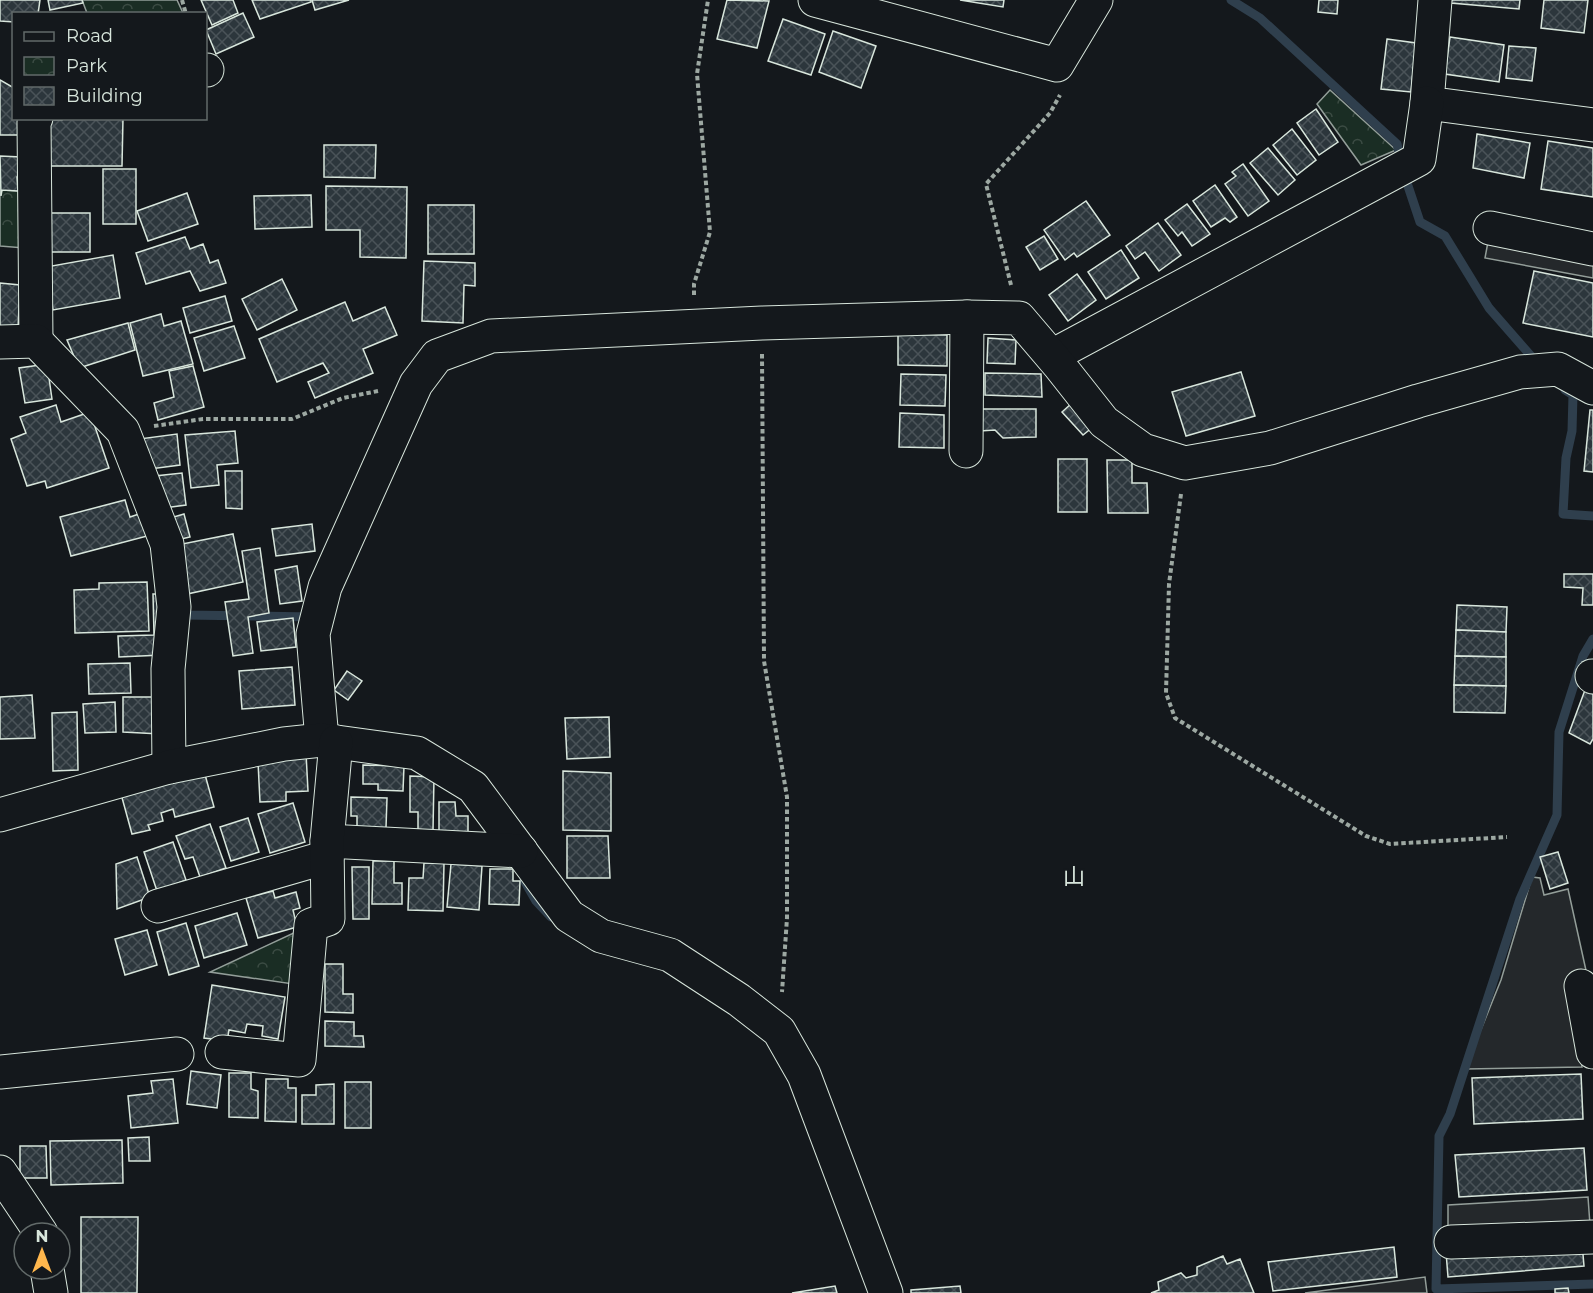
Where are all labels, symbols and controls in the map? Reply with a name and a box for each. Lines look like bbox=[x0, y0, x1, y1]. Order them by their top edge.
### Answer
legend bbox=[12, 12, 207, 120]
text: Road bbox=[66, 25, 113, 47]
text: Park bbox=[66, 55, 107, 77]
text: Building bbox=[66, 85, 143, 107]
district label: 山 bbox=[1063, 863, 1085, 890]
north arrow bbox=[12, 1221, 72, 1281]
text: N bbox=[36, 1227, 48, 1246]

